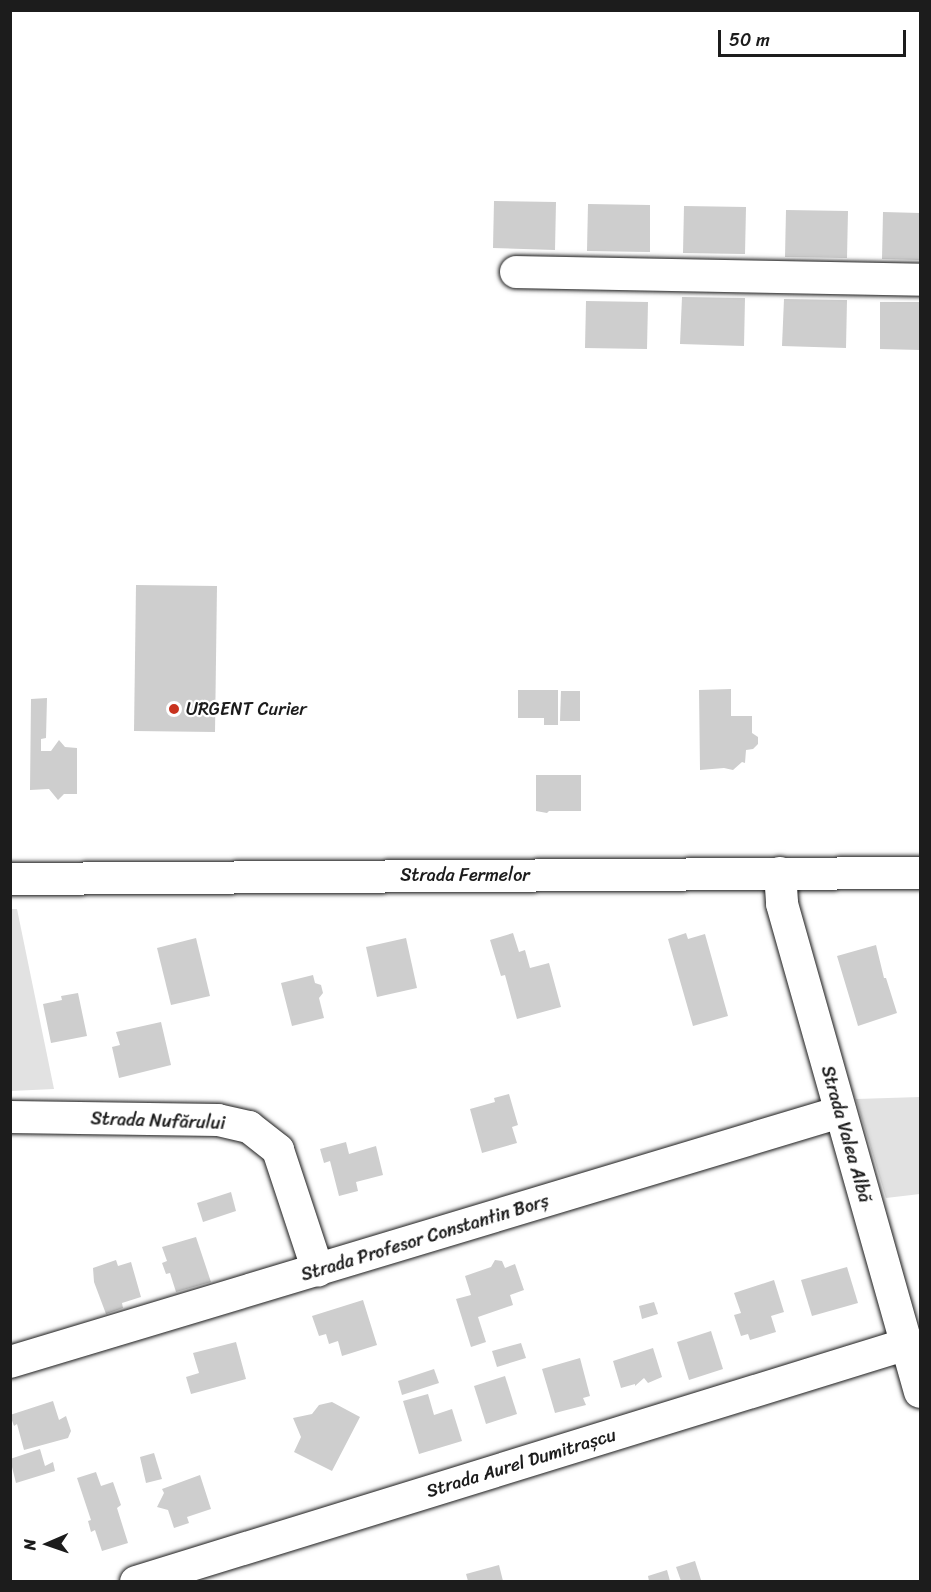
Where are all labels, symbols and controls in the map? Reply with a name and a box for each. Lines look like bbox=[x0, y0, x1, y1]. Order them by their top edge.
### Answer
scale bar bbox=[721, 18, 908, 56]
text: 50 m bbox=[729, 24, 770, 56]
place label: URGENT Curier bbox=[186, 698, 307, 720]
marker: URGENT Curier bbox=[167, 702, 181, 716]
street label: Strada Fermelor bbox=[400, 864, 530, 886]
street label: Strada Valea Albă bbox=[816, 1063, 876, 1205]
street label: Strada Nufărului bbox=[90, 1108, 226, 1134]
street label: Strada Profesor Constantin Borș bbox=[298, 1190, 552, 1286]
street label: Strada Aurel Dumitrașcu bbox=[424, 1424, 618, 1502]
north arrow bbox=[18, 1514, 78, 1574]
text: N bbox=[15, 1539, 44, 1551]

